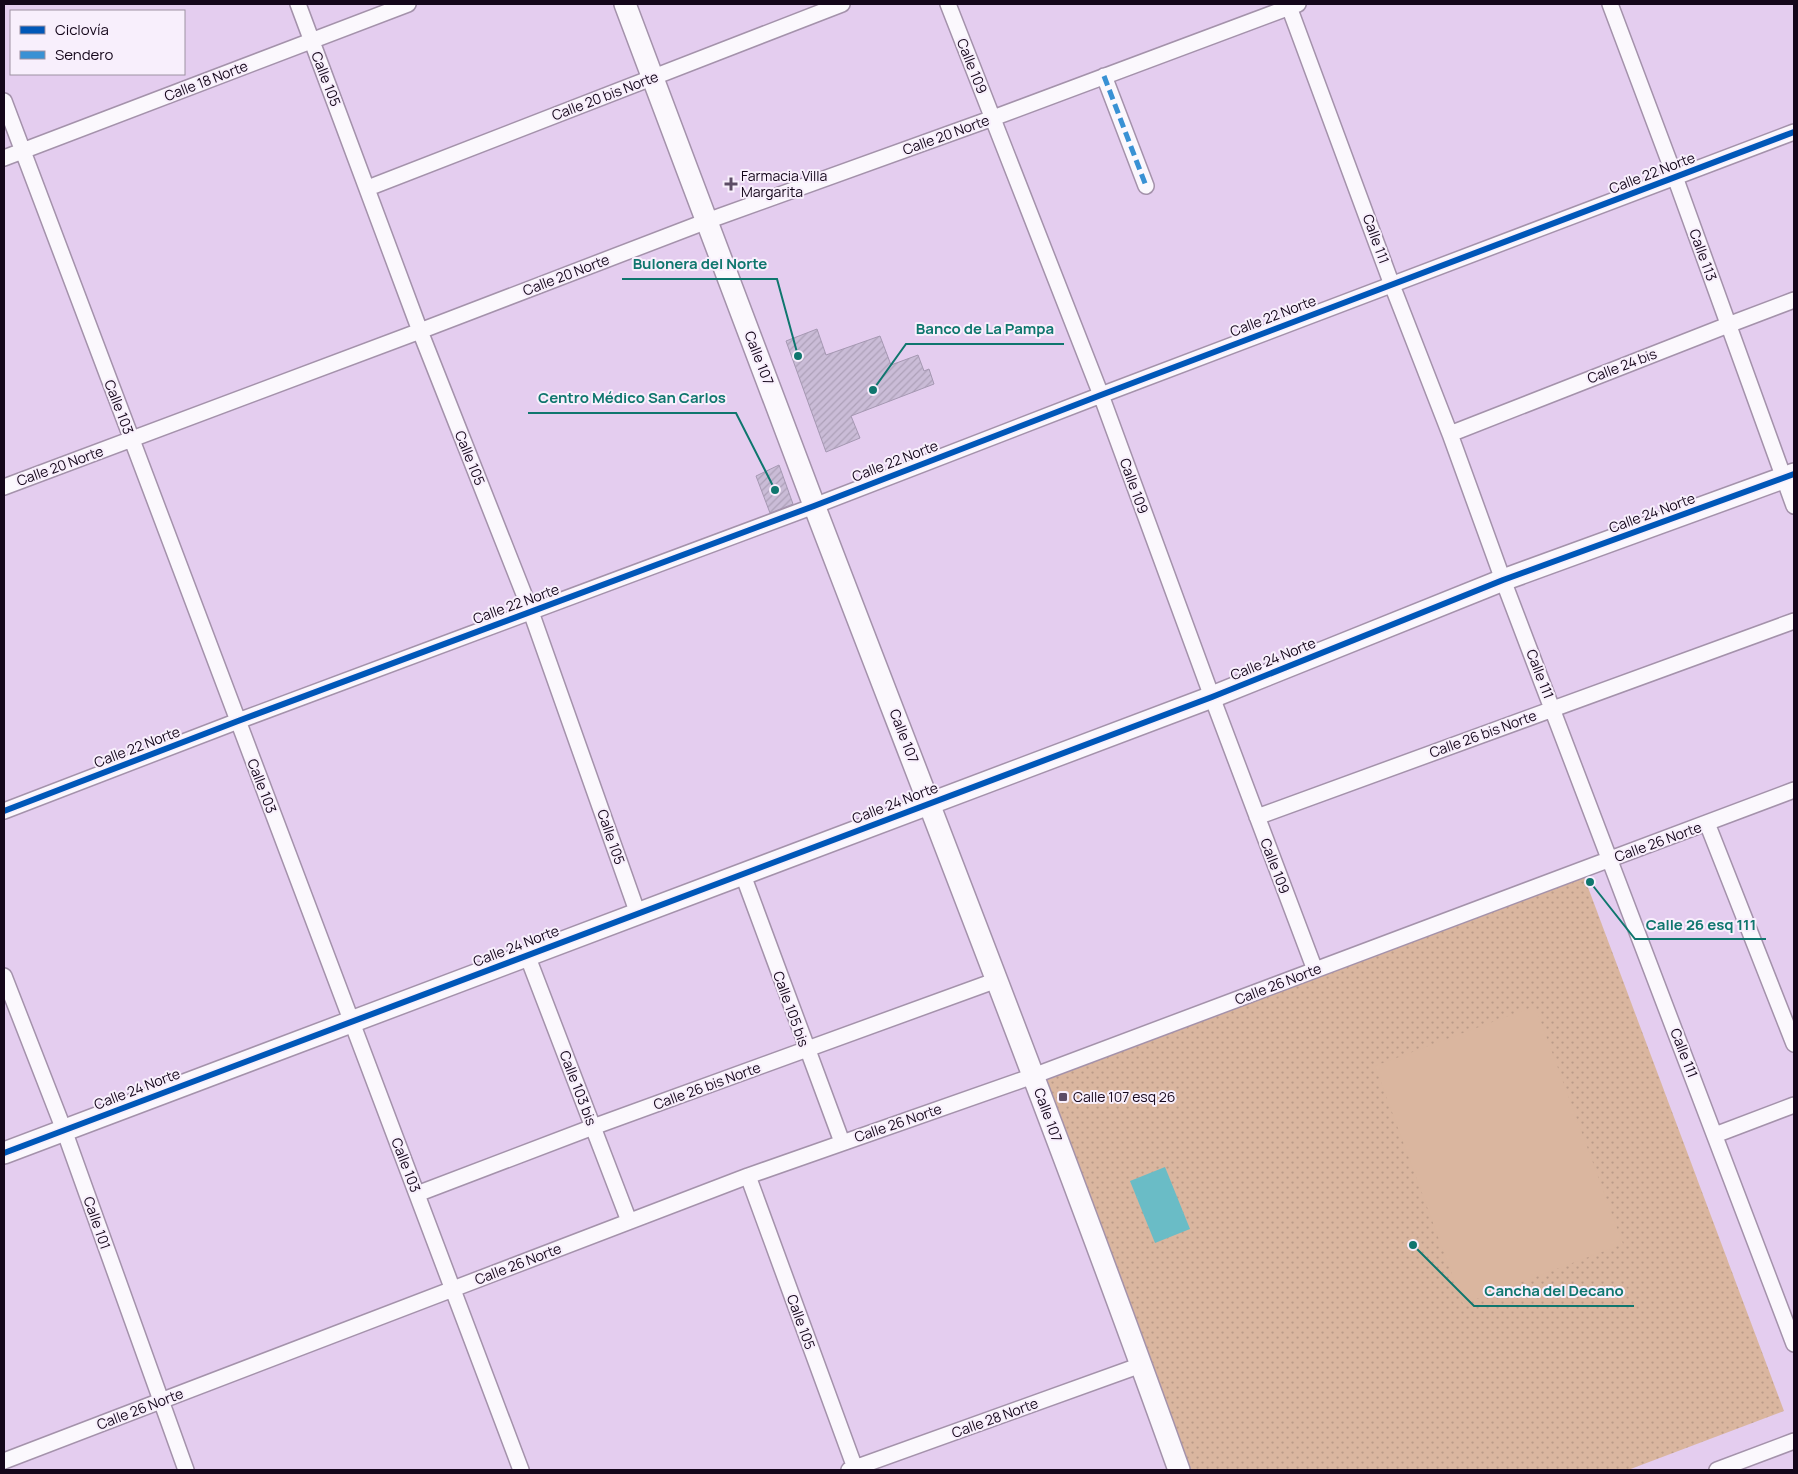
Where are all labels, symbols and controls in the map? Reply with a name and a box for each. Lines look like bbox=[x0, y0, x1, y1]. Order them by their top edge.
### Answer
legend bbox=[10, 10, 185, 75]
text: Ciclovía bbox=[55, 19, 109, 40]
street label: Calle 109 bbox=[953, 35, 992, 96]
text: Sendero bbox=[55, 44, 114, 65]
street label: Calle 105 bbox=[307, 49, 346, 109]
street label: Calle 18 Norte bbox=[161, 56, 250, 105]
street label: Calle 20 bis Norte bbox=[549, 66, 661, 125]
street label: Calle 20 Norte bbox=[900, 110, 992, 159]
street label: Calle 22 Norte bbox=[1606, 147, 1697, 198]
place label: Farmacia Villa Margarita bbox=[741, 166, 827, 201]
marker: Farmacia Villa Margarita bbox=[725, 178, 737, 190]
street label: Calle 111 bbox=[1359, 211, 1394, 266]
street label: Calle 113 bbox=[1685, 226, 1722, 283]
street label: Calle 20 Norte bbox=[520, 249, 612, 300]
callout: Bulonera del Norte bbox=[622, 249, 777, 279]
text: Bulonera del Norte bbox=[633, 253, 767, 274]
street label: Calle 22 Norte bbox=[1227, 290, 1318, 341]
callout: Banco de La Pampa bbox=[906, 314, 1064, 344]
text: Banco de La Pampa bbox=[916, 318, 1054, 339]
street label: Calle 107 bbox=[741, 328, 778, 388]
street label: Calle 24 bis bbox=[1584, 344, 1659, 387]
street label: Calle 103 bbox=[100, 377, 139, 437]
callout: Centro Médico San Carlos bbox=[528, 383, 736, 413]
text: Centro Médico San Carlos bbox=[538, 387, 726, 408]
street label: Calle 105 bbox=[451, 428, 490, 488]
street label: Calle 22 Norte bbox=[849, 435, 940, 486]
street label: Calle 20 Norte bbox=[14, 441, 106, 490]
street label: Calle 109 bbox=[1116, 455, 1153, 516]
street label: Calle 24 Norte bbox=[1606, 488, 1698, 537]
street label: Calle 22 Norte bbox=[470, 579, 562, 628]
street label: Calle 24 Norte bbox=[1227, 633, 1318, 684]
street label: Calle 111 bbox=[1522, 646, 1559, 701]
street label: Calle 26 bis Norte bbox=[1427, 705, 1539, 762]
street label: Calle 107 bbox=[886, 706, 923, 766]
street label: Calle 22 Norte bbox=[91, 721, 182, 772]
street label: Calle 103 bbox=[243, 756, 282, 816]
street label: Calle 24 Norte bbox=[849, 777, 940, 828]
street label: Calle 105 bbox=[593, 807, 630, 867]
street label: Calle 26 Norte bbox=[1612, 817, 1704, 866]
street label: Calle 109 bbox=[1256, 835, 1295, 896]
callout: Calle 26 esq 111 bbox=[1635, 909, 1766, 939]
text: Calle 26 esq 111 bbox=[1646, 914, 1756, 935]
street label: Calle 24 Norte bbox=[470, 920, 561, 971]
street label: Calle 26 Norte bbox=[1232, 958, 1324, 1009]
street label: Calle 105 bis bbox=[769, 968, 814, 1049]
street label: Calle 111 bbox=[1666, 1025, 1703, 1080]
street label: Calle 103 bis bbox=[555, 1048, 601, 1128]
street label: Calle 26 bis Norte bbox=[651, 1057, 763, 1114]
street label: Calle 24 Norte bbox=[91, 1063, 182, 1114]
street label: Calle 107 bbox=[1030, 1085, 1067, 1145]
place label: Calle 107 esq 26 bbox=[1073, 1087, 1175, 1106]
marker: Calle 107 esq 26 bbox=[1057, 1091, 1069, 1103]
street label: Calle 26 Norte bbox=[852, 1099, 944, 1146]
street label: Calle 103 bbox=[387, 1135, 426, 1195]
street label: Calle 101 bbox=[80, 1194, 115, 1252]
street label: Calle 26 Norte bbox=[472, 1238, 564, 1289]
callout: Cancha del Decano bbox=[1474, 1276, 1634, 1306]
text: Cancha del Decano bbox=[1484, 1280, 1624, 1301]
street label: Calle 105 bbox=[783, 1292, 820, 1352]
street label: Calle 26 Norte bbox=[94, 1383, 186, 1434]
street label: Calle 28 Norte bbox=[949, 1393, 1041, 1442]

